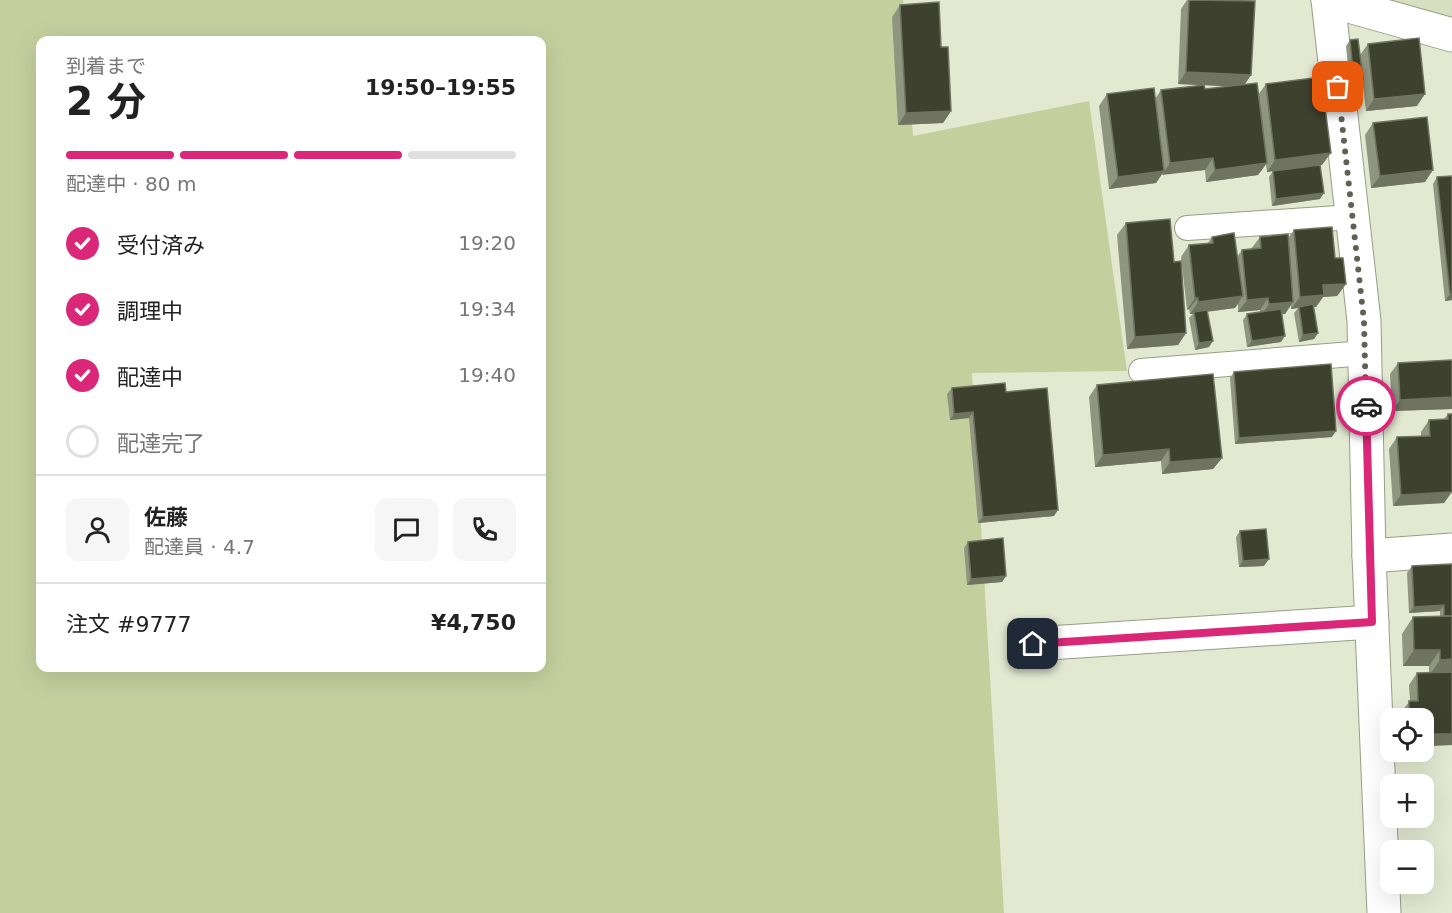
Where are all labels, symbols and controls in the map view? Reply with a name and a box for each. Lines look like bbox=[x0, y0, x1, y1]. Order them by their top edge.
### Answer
text: 到着まで bbox=[66, 54, 146, 78]
pin bbox=[1312, 61, 1363, 112]
icon: bag bbox=[1321, 70, 1354, 103]
text: 19:50–19:55 bbox=[365, 75, 516, 100]
text: 2 分 bbox=[66, 79, 146, 124]
text: 配達中 · 80 m bbox=[66, 172, 196, 196]
icon: check bbox=[66, 227, 99, 260]
text: 19:20 bbox=[458, 231, 516, 255]
text: 受付済み bbox=[117, 233, 205, 258]
icon: check bbox=[66, 293, 99, 326]
text: 19:34 bbox=[458, 297, 516, 321]
text: 調理中 bbox=[117, 299, 183, 324]
icon: check bbox=[66, 359, 99, 392]
text: 19:40 bbox=[458, 363, 516, 387]
text: 配達中 bbox=[117, 365, 183, 390]
courier bbox=[1336, 376, 1396, 436]
icon: car bbox=[1350, 390, 1383, 423]
text: 配達完了 bbox=[117, 431, 205, 456]
button: person bbox=[66, 498, 129, 561]
button: chat bbox=[375, 498, 438, 561]
button: phone bbox=[453, 498, 516, 561]
text: 佐藤 bbox=[144, 505, 188, 530]
text: 配達員 · 4.7 bbox=[144, 535, 255, 559]
text: ¥4,750 bbox=[431, 610, 516, 635]
text: 注文 #9777 bbox=[66, 612, 191, 637]
pin bbox=[1007, 618, 1058, 669]
icon: home bbox=[1016, 627, 1049, 660]
map controls bbox=[1380, 708, 1434, 894]
button: locate bbox=[1380, 708, 1434, 762]
button: + bbox=[1380, 774, 1434, 828]
button: − bbox=[1380, 840, 1434, 894]

